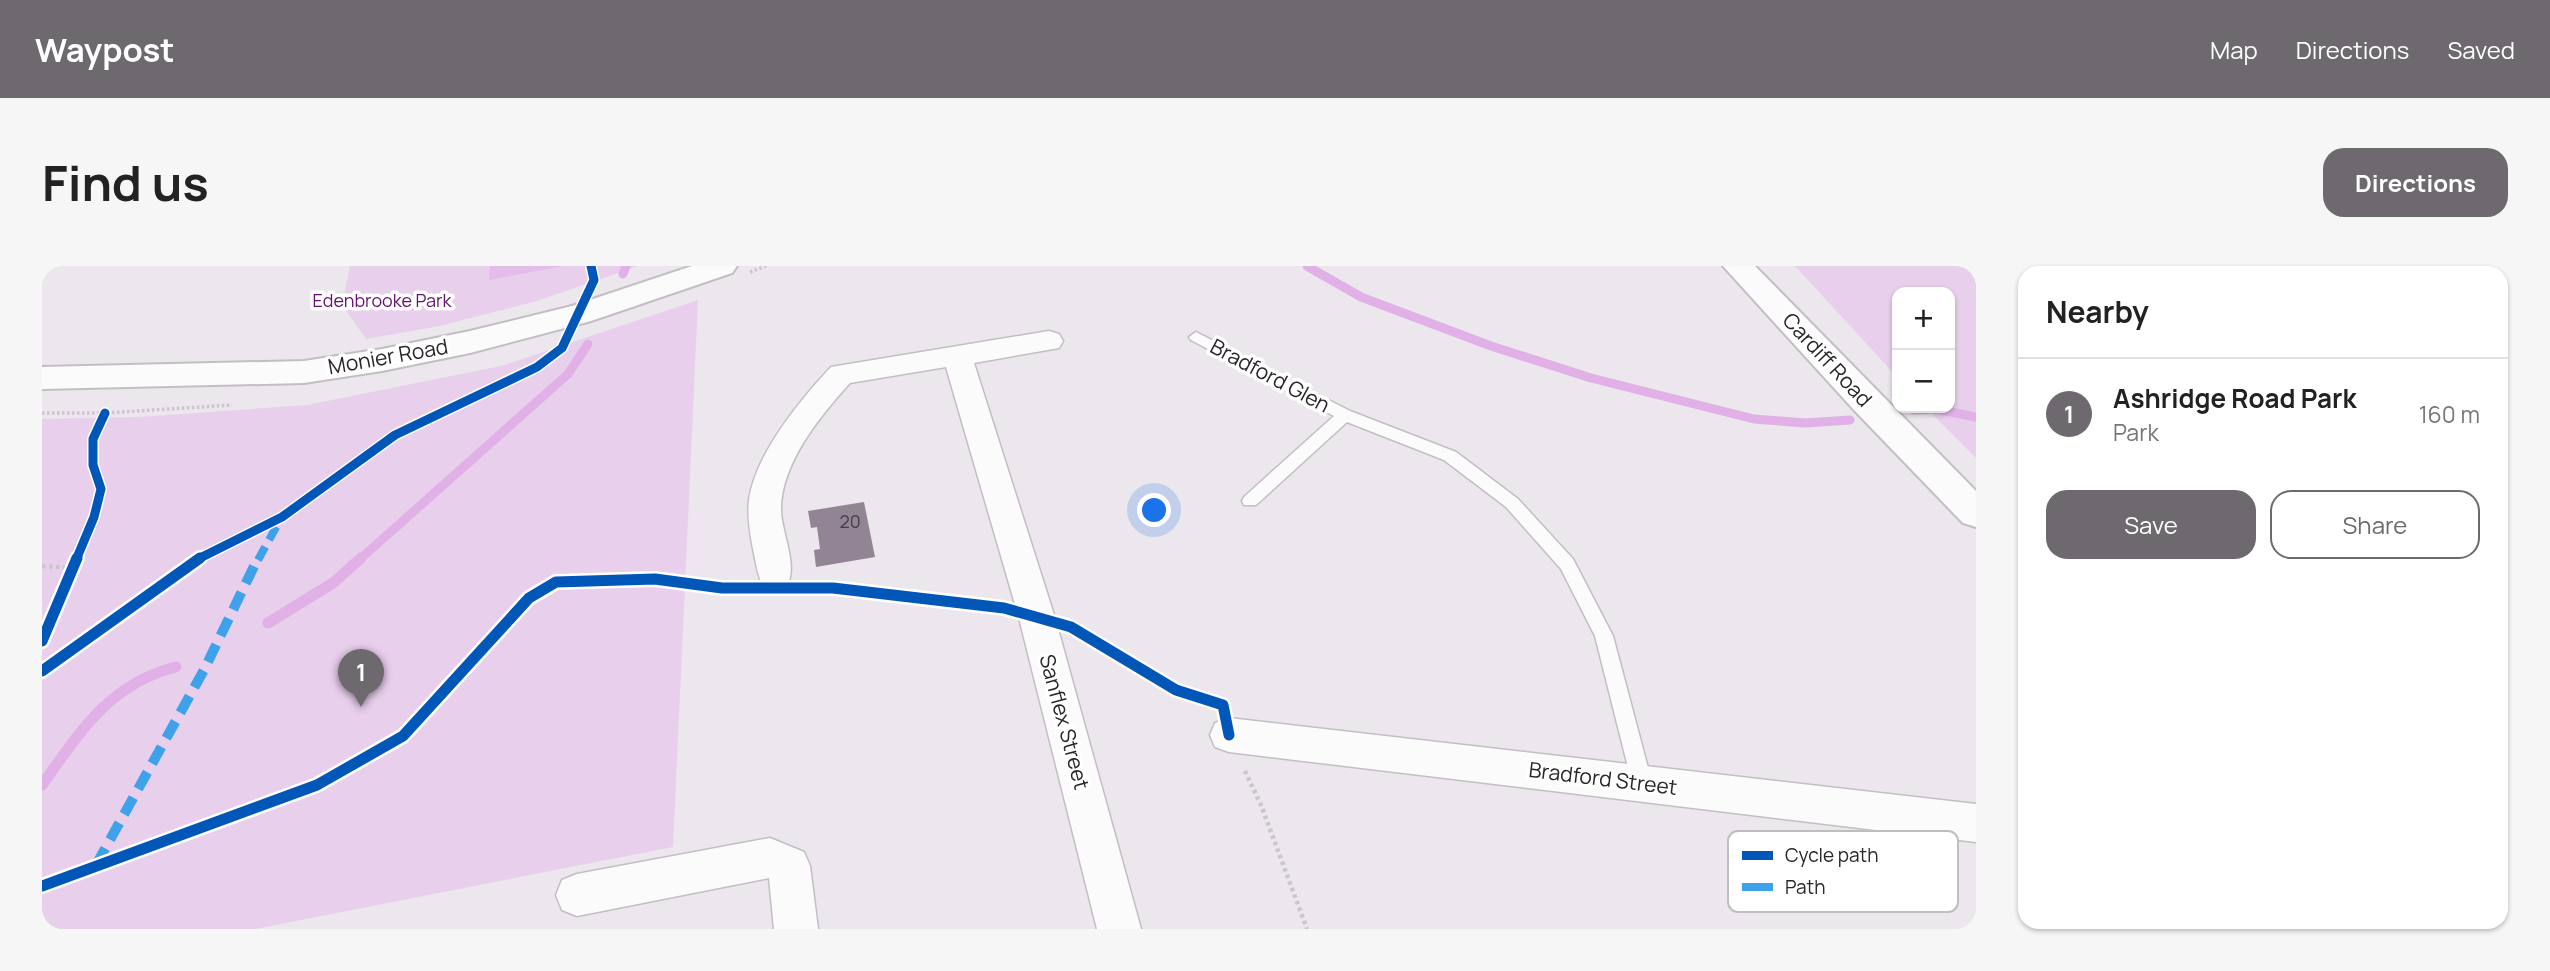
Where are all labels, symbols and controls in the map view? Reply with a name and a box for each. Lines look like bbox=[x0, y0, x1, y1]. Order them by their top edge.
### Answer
text: Waypost bbox=[35, 27, 175, 72]
text: Map bbox=[2210, 33, 2258, 66]
text: Directions bbox=[2296, 33, 2409, 66]
text: Saved bbox=[2447, 33, 2515, 66]
button: Directions bbox=[2323, 148, 2508, 217]
text: Find us bbox=[42, 149, 209, 216]
map controls bbox=[1892, 287, 1955, 413]
button: + bbox=[1892, 287, 1955, 350]
park label: Edenbrooke Park bbox=[313, 288, 452, 312]
text: Nearby bbox=[2046, 291, 2149, 332]
street label: Cardiff Road bbox=[1777, 306, 1879, 412]
street label: Monier Road bbox=[326, 332, 450, 380]
street label: Bradford Glen bbox=[1206, 332, 1335, 418]
button: − bbox=[1892, 350, 1955, 413]
text: Ashridge Road Park bbox=[2113, 380, 2356, 416]
text: 1 bbox=[2064, 398, 2074, 430]
text: 160 m bbox=[2419, 398, 2480, 430]
text: Park bbox=[2113, 416, 2159, 448]
button: Save bbox=[2046, 490, 2256, 559]
button: Share bbox=[2270, 490, 2480, 559]
your location bbox=[1137, 493, 1171, 527]
house number: 20 bbox=[839, 509, 861, 533]
pin: 1 bbox=[338, 649, 384, 707]
street label: Sanflex Street bbox=[1033, 651, 1096, 792]
street label: Bradford Street bbox=[1527, 755, 1679, 801]
legend bbox=[1728, 831, 1958, 912]
text: Cycle path bbox=[1785, 842, 1879, 868]
text: Path bbox=[1785, 874, 1825, 900]

